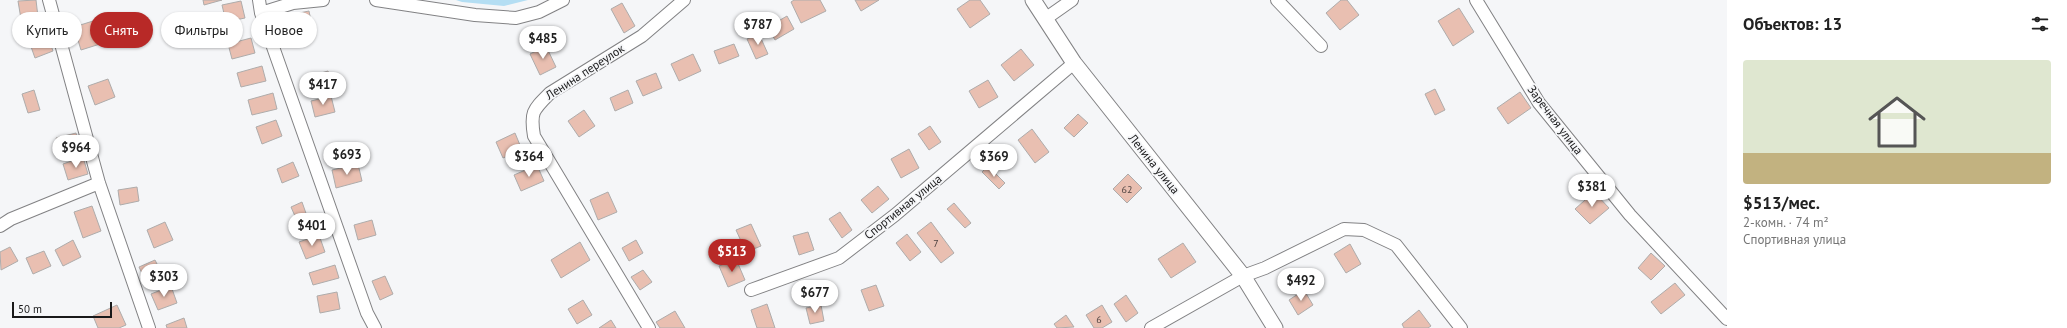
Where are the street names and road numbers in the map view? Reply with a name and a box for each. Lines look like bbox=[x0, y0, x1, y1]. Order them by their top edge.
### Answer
street label: Ленина переулок bbox=[542, 40, 627, 103]
street label: Заречная улица bbox=[1524, 82, 1586, 157]
street label: Ленина улица bbox=[1125, 130, 1183, 197]
street label: Спортивная улица bbox=[861, 171, 944, 242]

